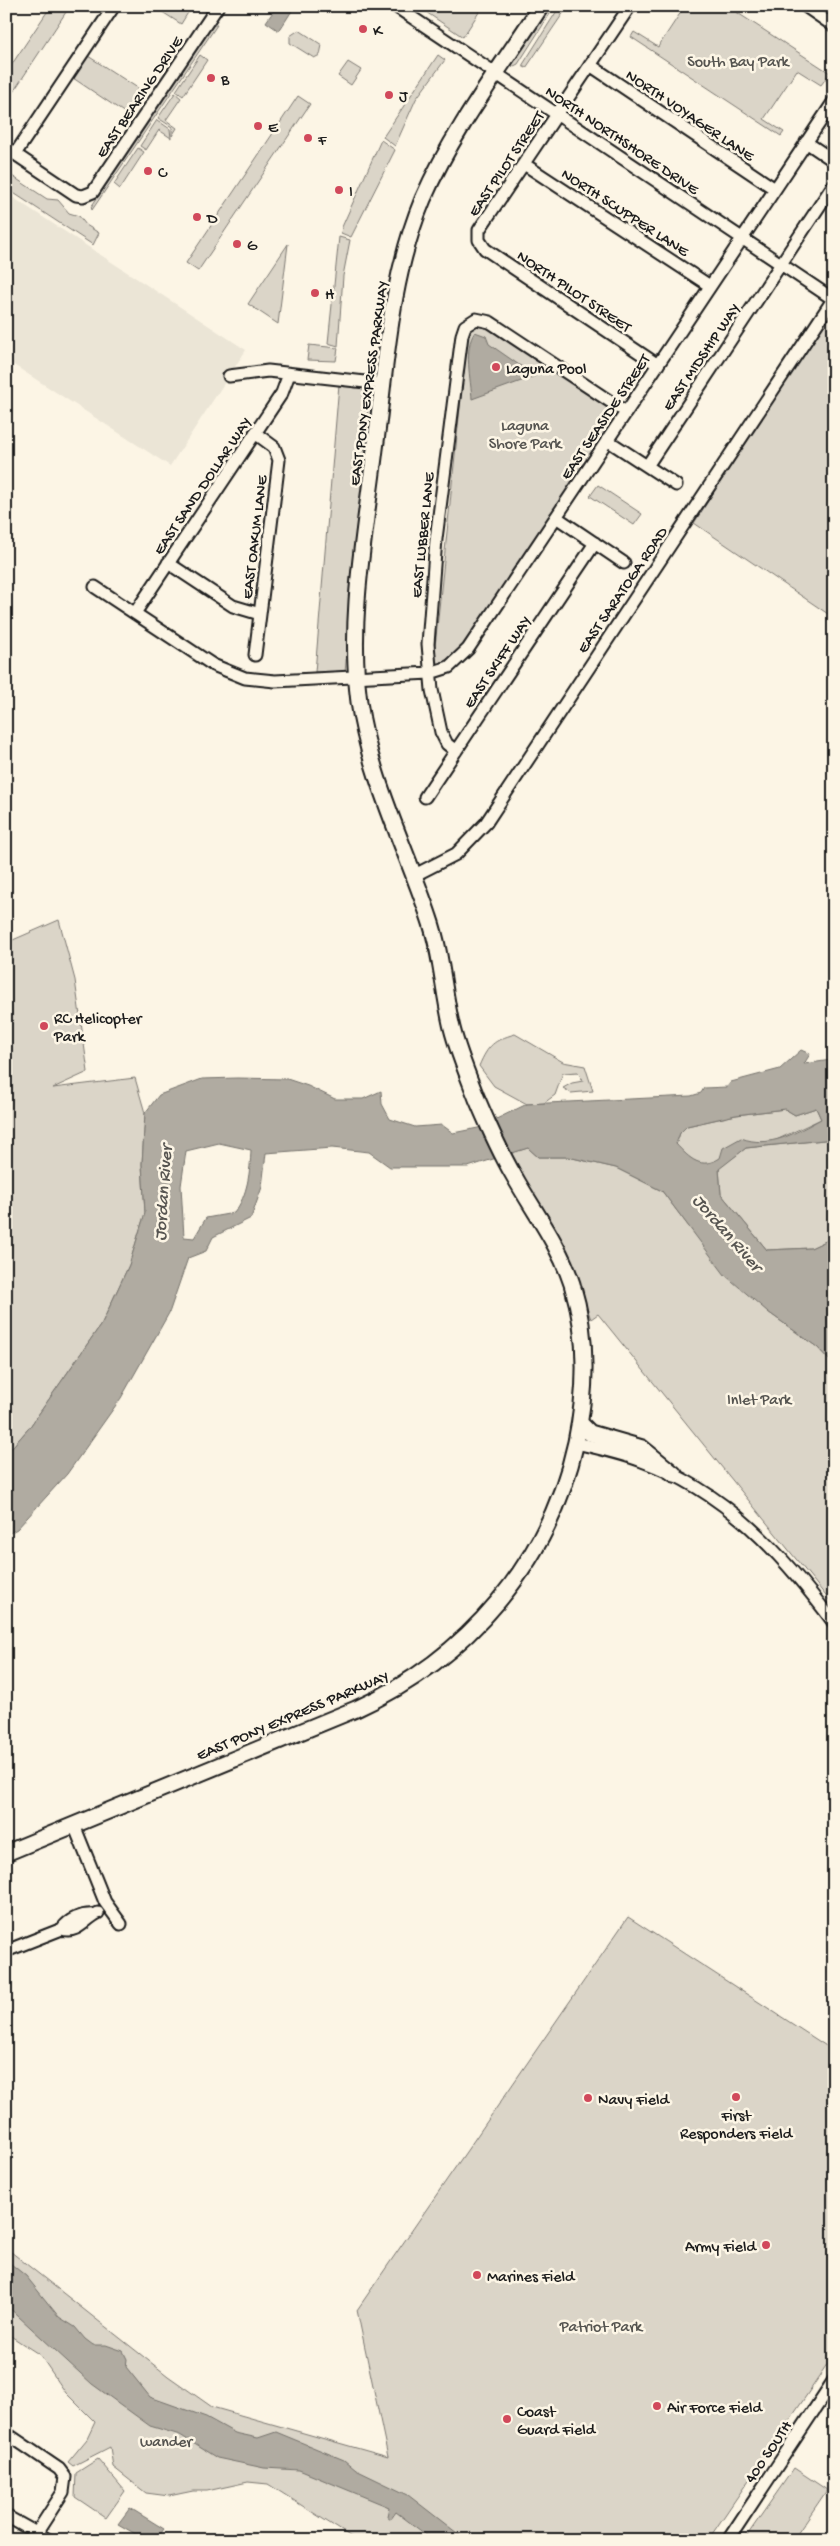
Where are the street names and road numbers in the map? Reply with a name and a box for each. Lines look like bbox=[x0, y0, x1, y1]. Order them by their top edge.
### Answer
street label: EAST BEARING DRIVE bbox=[93, 33, 189, 162]
street label: NORTH VOYAGER LANE bbox=[621, 67, 758, 168]
street label: NORTH NORTHSHORE DRIVE bbox=[541, 83, 702, 201]
street label: EAST PILOT STREET bbox=[466, 108, 551, 221]
street label: NORTH SCUPPER LANE bbox=[557, 166, 692, 263]
street label: NORTH PILOT STREET bbox=[512, 248, 634, 339]
street label: EAST PONY EXPRESS PARKWAY bbox=[347, 280, 394, 487]
street label: EAST MIDSHIP WAY bbox=[660, 301, 746, 415]
street label: EAST SEASIDE STREET bbox=[558, 351, 656, 484]
street label: EAST SAND DOLLAR WAY bbox=[151, 414, 257, 559]
street label: EAST LUBBER LANE bbox=[408, 471, 441, 599]
street label: EAST OAKUM LANE bbox=[239, 473, 274, 600]
street label: EAST SARATOGA ROAD bbox=[575, 524, 674, 658]
street label: EAST SKIFF WAY bbox=[461, 613, 537, 713]
street label: EAST PONY EXPRESS PARKWAY bbox=[194, 1668, 392, 1766]
street label: 400 SOUTH bbox=[742, 2417, 798, 2488]

